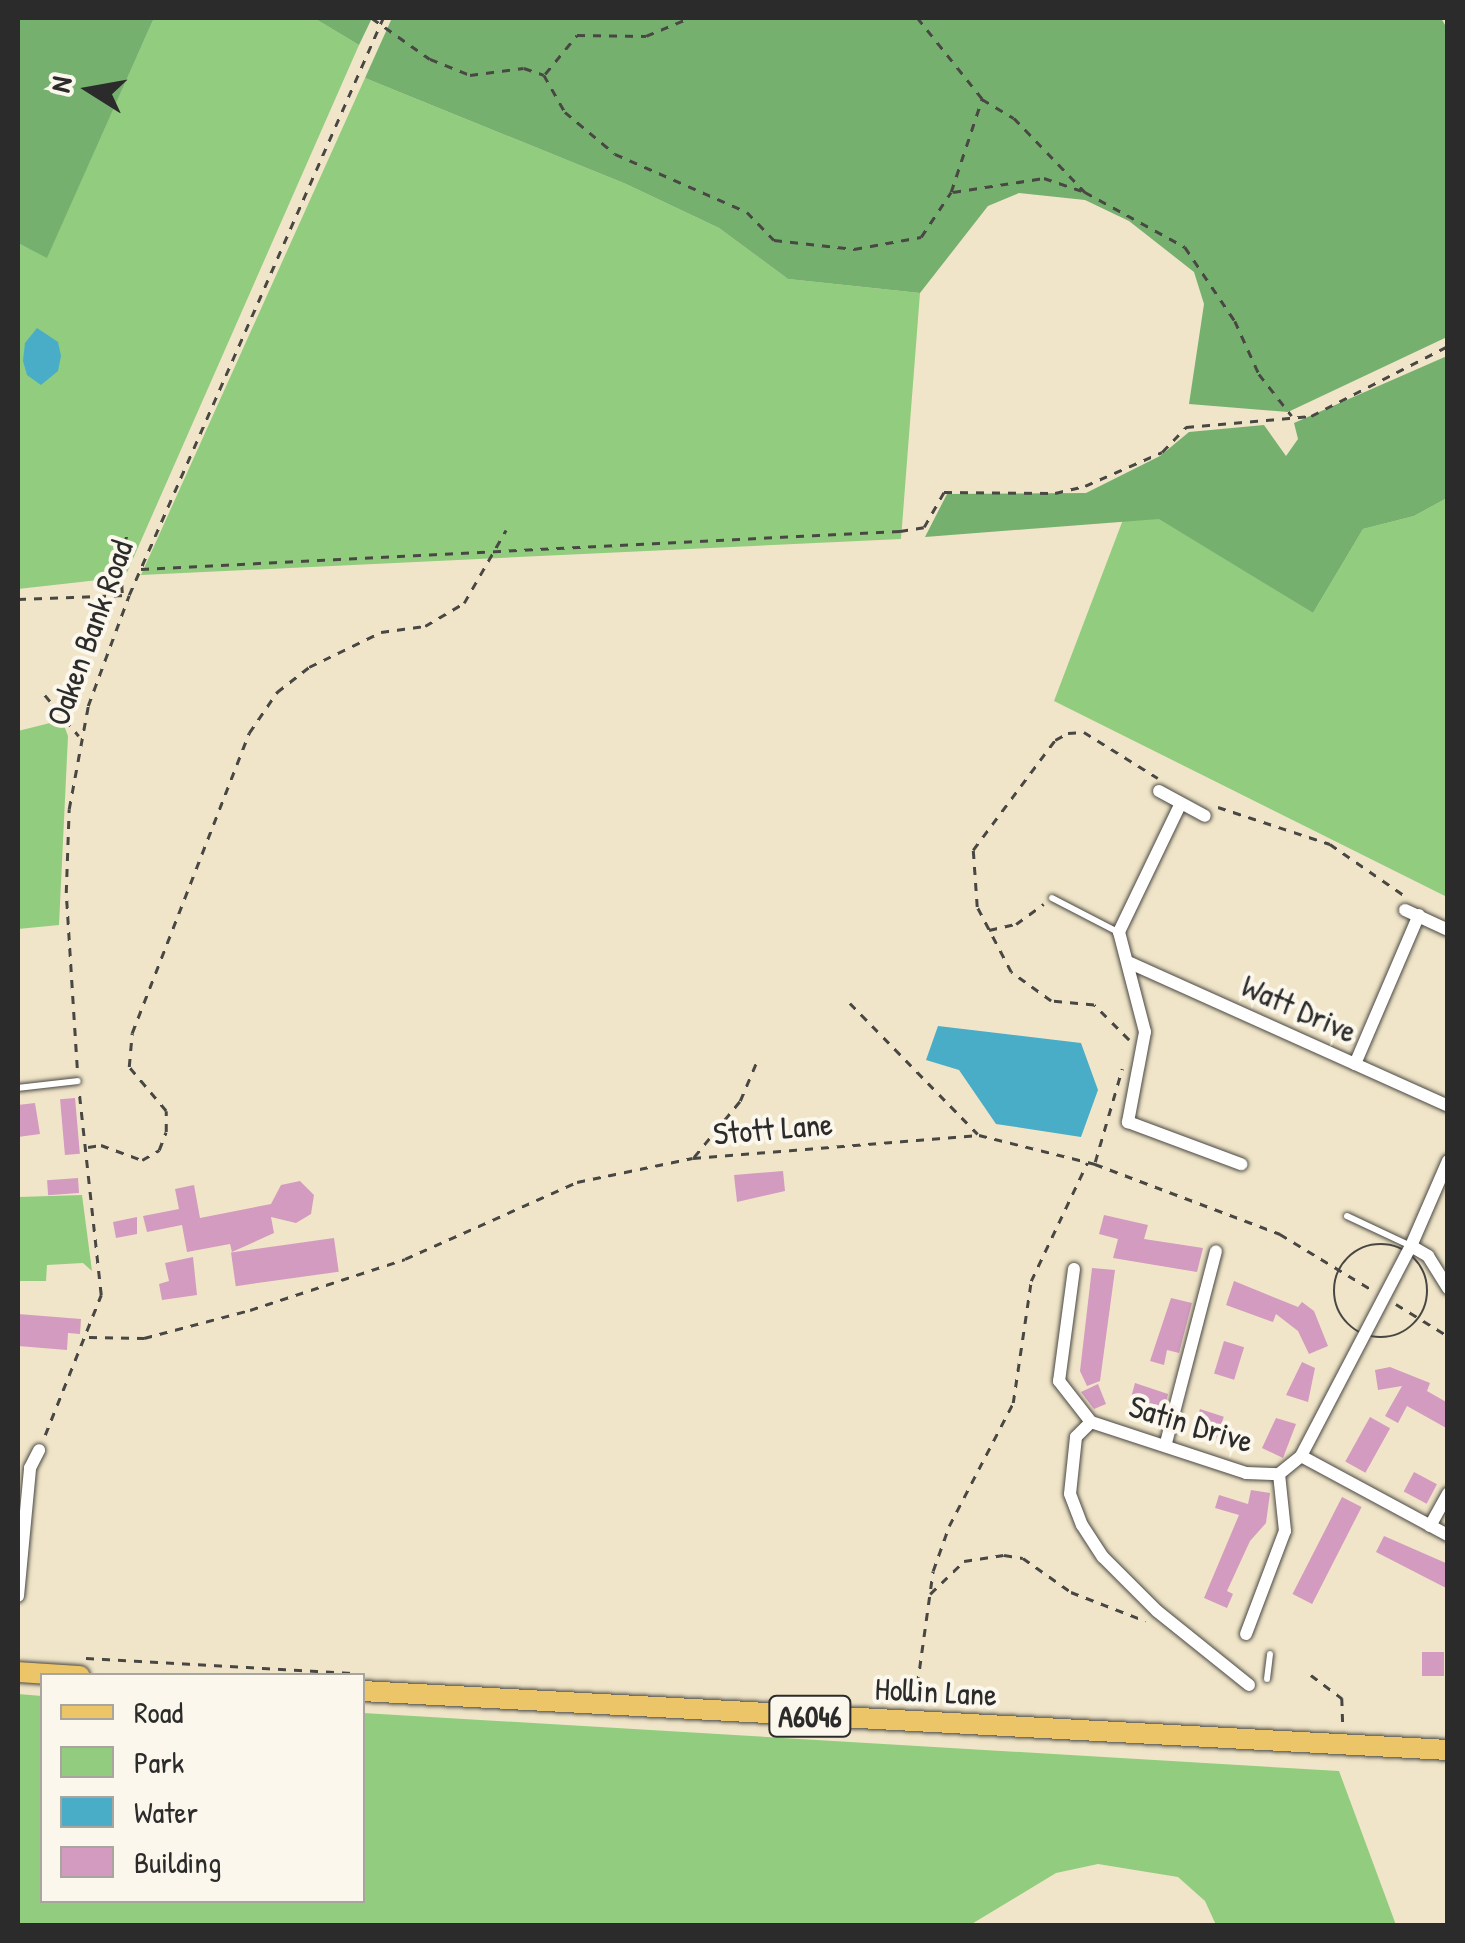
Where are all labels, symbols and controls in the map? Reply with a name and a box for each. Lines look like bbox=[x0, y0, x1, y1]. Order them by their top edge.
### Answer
north arrow bbox=[40, 40, 140, 140]
text: N bbox=[40, 73, 81, 95]
street label: Oaken Bank Road bbox=[39, 535, 141, 731]
street label: Watt Drive bbox=[1236, 967, 1362, 1051]
street label: Stott Lane bbox=[712, 1105, 834, 1153]
street label: Satin Drive bbox=[1124, 1387, 1258, 1461]
street label: Hollin Lane bbox=[874, 1670, 998, 1714]
legend bbox=[40, 1673, 365, 1903]
road number: A6046 bbox=[768, 1691, 852, 1741]
text: Road bbox=[134, 1692, 183, 1732]
text: Park bbox=[134, 1742, 184, 1782]
text: Water bbox=[134, 1792, 198, 1832]
text: Building bbox=[134, 1842, 221, 1882]

